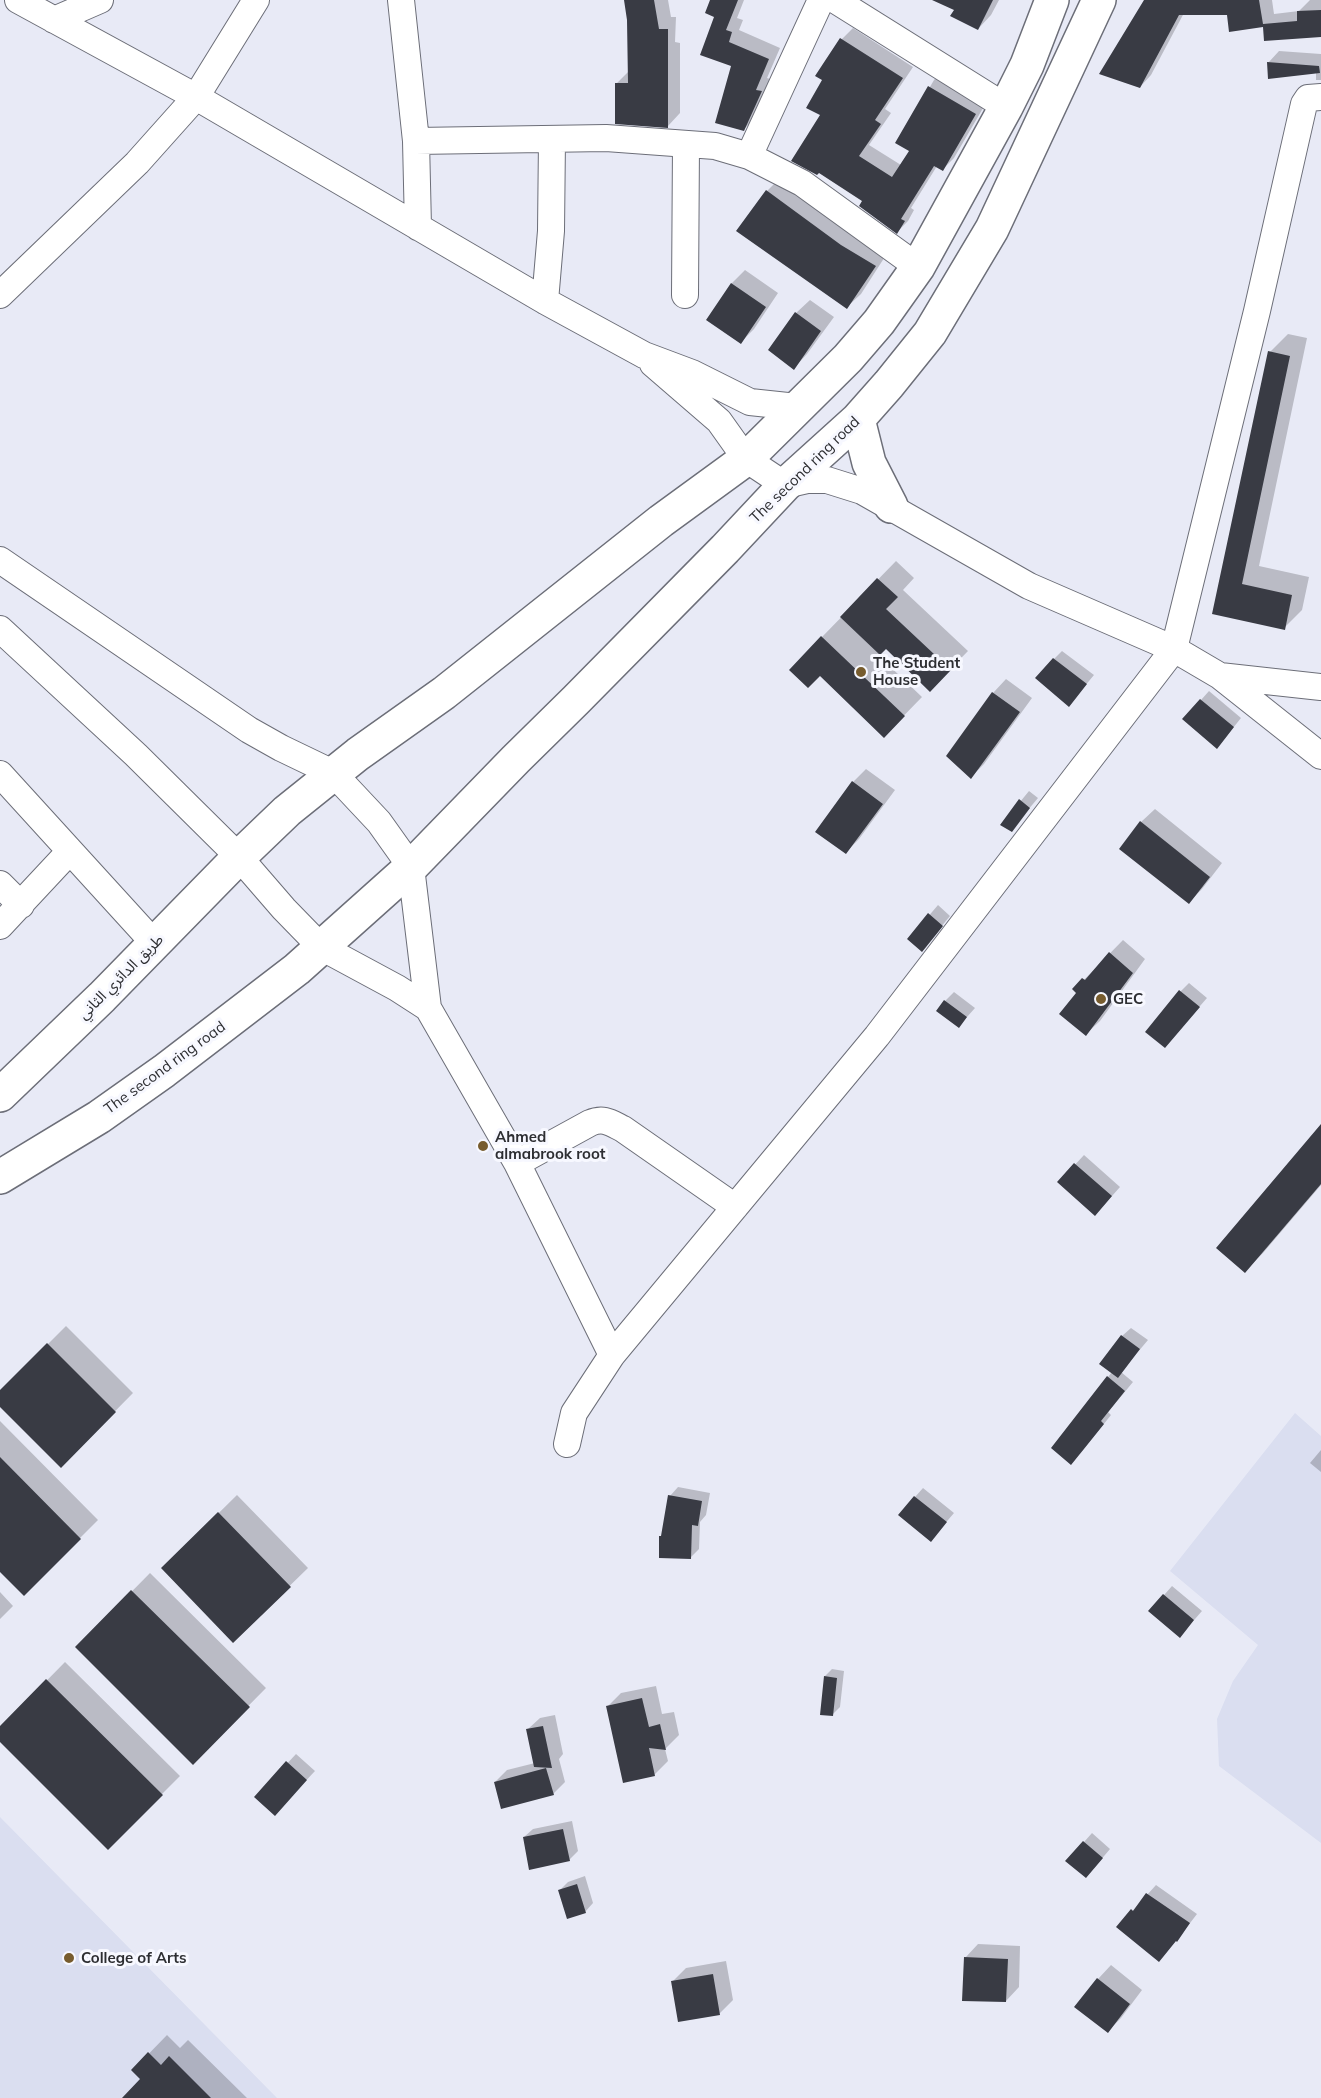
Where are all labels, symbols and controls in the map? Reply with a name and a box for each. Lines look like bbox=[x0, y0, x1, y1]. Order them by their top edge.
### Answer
street label: The second ring road bbox=[746, 413, 864, 527]
place label: The Student House bbox=[873, 654, 960, 689]
marker: The Student House bbox=[854, 665, 868, 679]
street label: طريق الدائري الثاني bbox=[75, 931, 167, 1023]
place label: GEC bbox=[1113, 990, 1143, 1008]
marker: GEC bbox=[1094, 992, 1108, 1006]
street label: The second ring road bbox=[101, 1018, 229, 1118]
place label: Ahmed almabrook root bbox=[495, 1128, 605, 1163]
marker: Ahmed almabrook root bbox=[476, 1139, 490, 1153]
place label: College of Arts bbox=[81, 1949, 187, 1967]
marker: College of Arts bbox=[62, 1951, 76, 1965]

